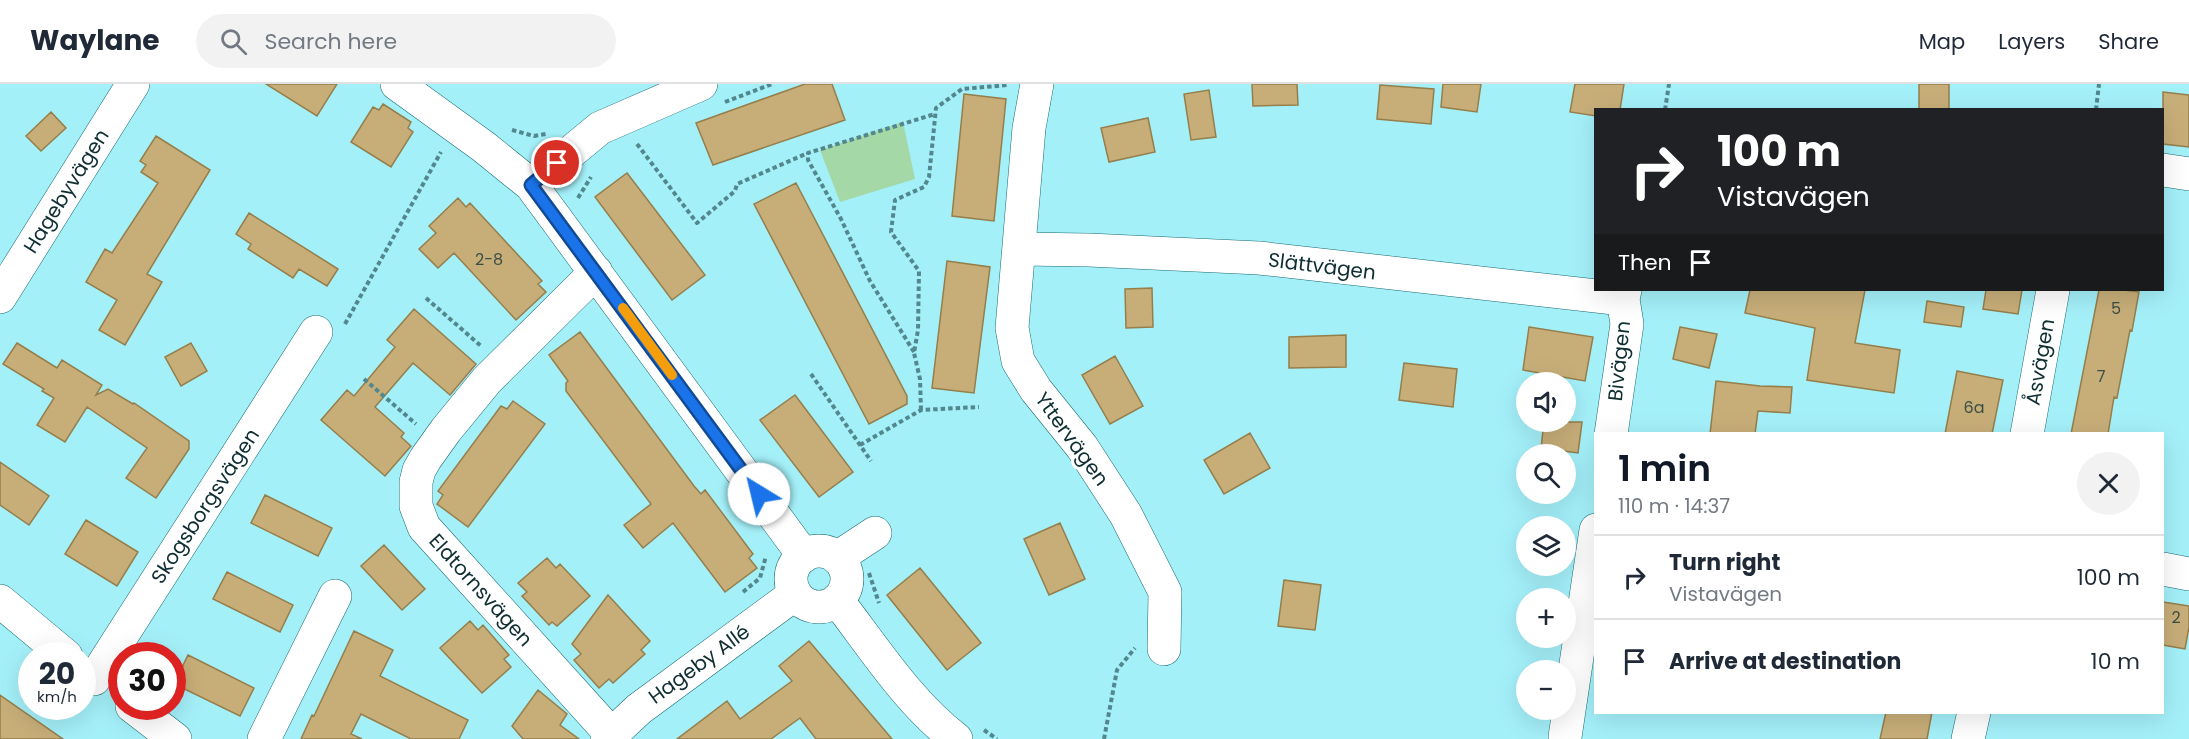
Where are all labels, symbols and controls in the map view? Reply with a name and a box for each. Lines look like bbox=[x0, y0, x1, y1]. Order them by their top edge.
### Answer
search box bbox=[196, 14, 616, 68]
text: Waylane bbox=[30, 21, 160, 60]
icon: search bbox=[217, 25, 250, 58]
text: Search here bbox=[265, 26, 397, 57]
text: Map bbox=[1919, 27, 1965, 56]
text: Layers bbox=[1998, 27, 2065, 56]
text: Share bbox=[2098, 27, 2159, 56]
text: 100 m bbox=[1717, 122, 1841, 181]
street label: Hagebyvägen bbox=[17, 124, 115, 258]
icon: right bbox=[1618, 132, 1696, 210]
pin bbox=[531, 137, 582, 188]
icon: arrive bbox=[540, 146, 573, 179]
text: Vistavägen bbox=[1717, 178, 1870, 215]
street label: Slättvägen bbox=[1267, 246, 1377, 286]
icon: arrive bbox=[1684, 246, 1717, 279]
text: Then bbox=[1618, 247, 1672, 278]
house number: 2-8 bbox=[475, 248, 503, 271]
house number: 5 bbox=[2111, 297, 2121, 320]
street label: Åsvägen bbox=[2019, 317, 2061, 407]
street label: Bivägen bbox=[1601, 319, 1637, 403]
house number: 7 bbox=[2097, 365, 2106, 388]
map controls bbox=[1516, 372, 1576, 720]
button: sound bbox=[1516, 372, 1576, 432]
street label: Yttervägen bbox=[1028, 386, 1116, 492]
house number: 6a bbox=[1964, 396, 1984, 419]
street label: Skogsborgsvägen bbox=[144, 423, 266, 589]
text: 1 min bbox=[1618, 443, 1711, 494]
button: search bbox=[1516, 444, 1576, 504]
button: close bbox=[2077, 452, 2140, 515]
position arrow bbox=[727, 462, 791, 526]
text: 110 m · 14:37 bbox=[1618, 492, 1730, 520]
button: layers bbox=[1516, 516, 1576, 576]
street label: Eldtornsvägen bbox=[423, 528, 539, 652]
text: Turn right bbox=[1669, 547, 1780, 578]
icon: right bbox=[1618, 561, 1651, 594]
text: 100 m bbox=[2077, 562, 2140, 593]
text: Vistavägen bbox=[1669, 580, 1782, 608]
button: + bbox=[1516, 588, 1576, 648]
house number: 2 bbox=[2171, 606, 2181, 629]
street label: Hageby Allé bbox=[643, 618, 755, 710]
speed limit sign: 30 bbox=[108, 642, 186, 720]
icon: arrive bbox=[1618, 645, 1651, 678]
text: Arrive at destination bbox=[1669, 646, 1901, 677]
text: 10 m bbox=[2091, 646, 2140, 677]
text: 20 bbox=[39, 652, 75, 695]
button: − bbox=[1516, 660, 1576, 720]
text: km/h bbox=[37, 686, 77, 707]

